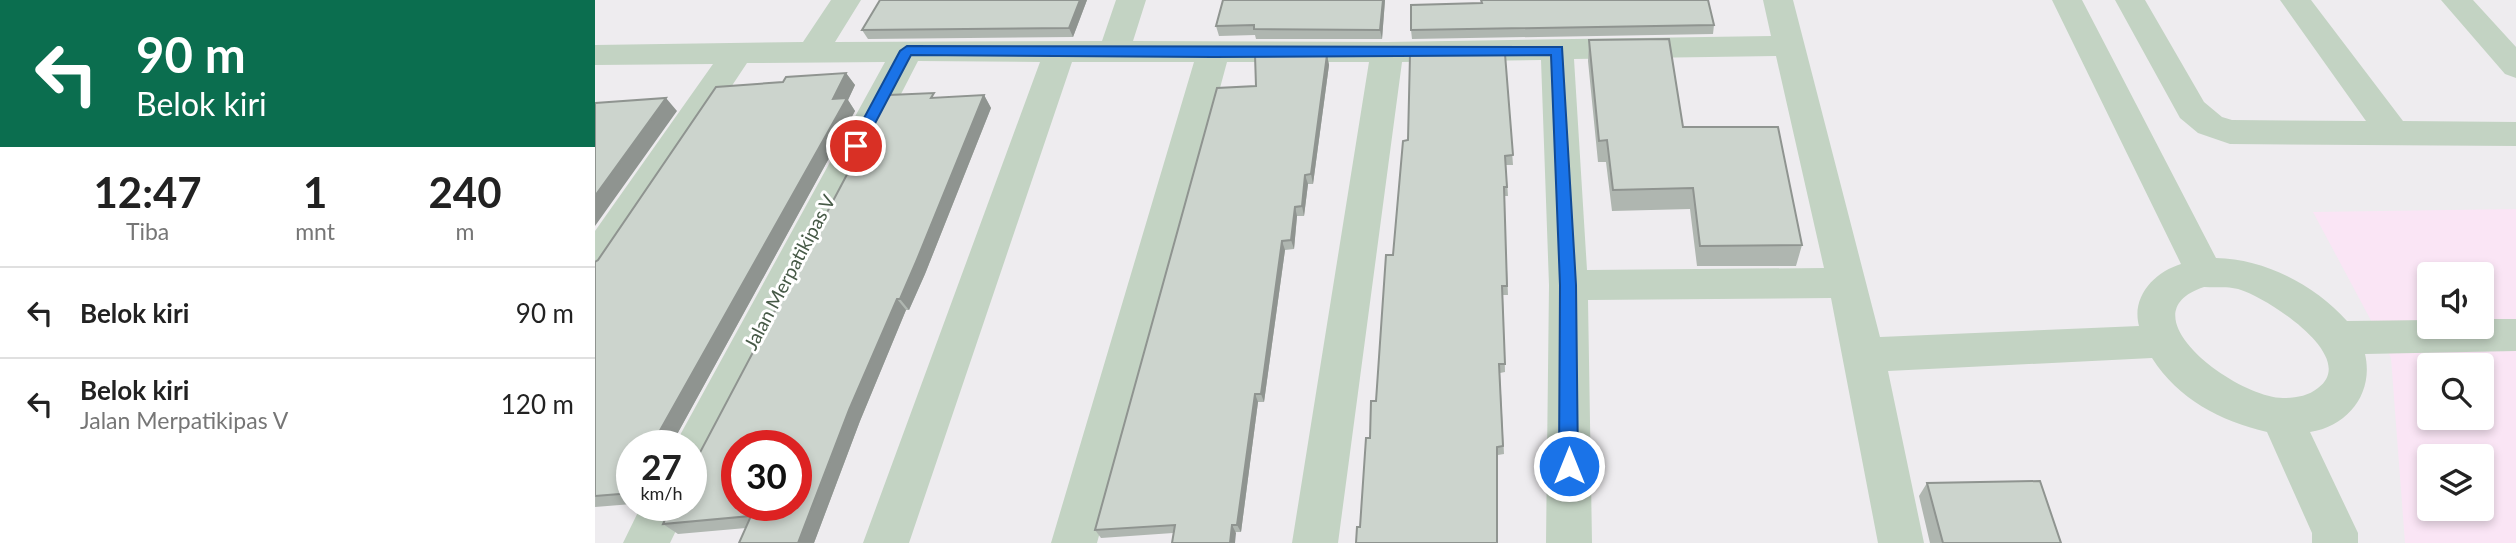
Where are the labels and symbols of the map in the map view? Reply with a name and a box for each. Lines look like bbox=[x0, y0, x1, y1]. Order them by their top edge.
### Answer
pin bbox=[826, 116, 886, 176]
street label: Jalan Merpatikipas V bbox=[738, 191, 840, 353]
position arrow bbox=[1532, 429, 1606, 503]
speed limit sign: 30 bbox=[721, 430, 812, 521]

